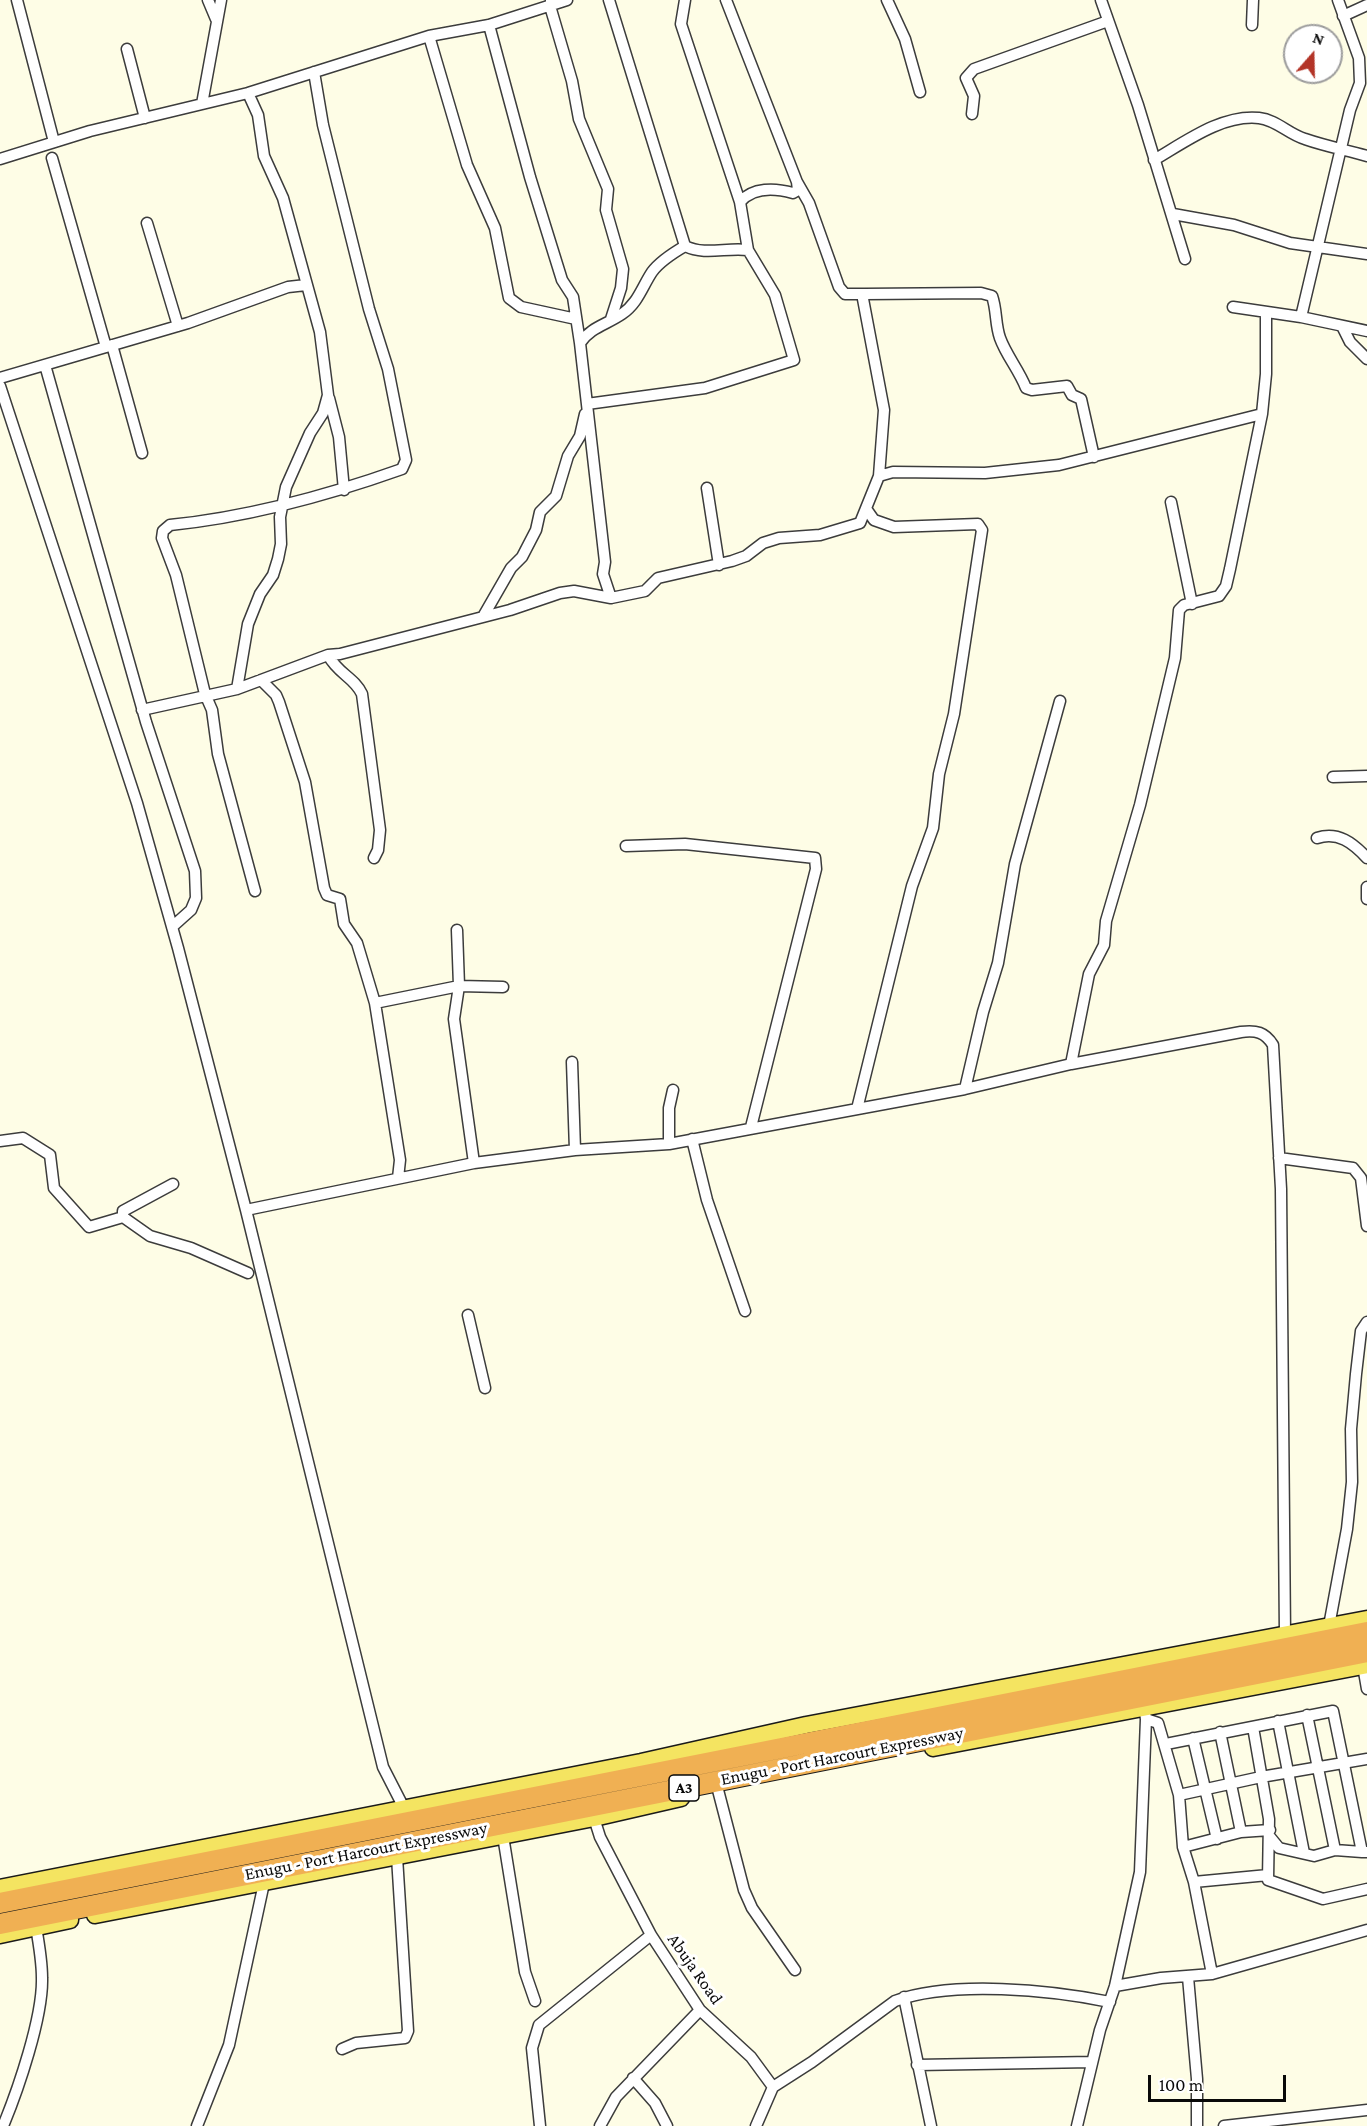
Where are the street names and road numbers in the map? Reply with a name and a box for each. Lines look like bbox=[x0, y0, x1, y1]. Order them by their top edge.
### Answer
street label: Enugu - Port Harcourt Expressway bbox=[719, 1722, 965, 1790]
road number: A3 bbox=[669, 1775, 699, 1801]
street label: Enugu - Port Harcourt Expressway bbox=[243, 1817, 489, 1885]
street label: Abuja Road bbox=[663, 1929, 727, 2009]

